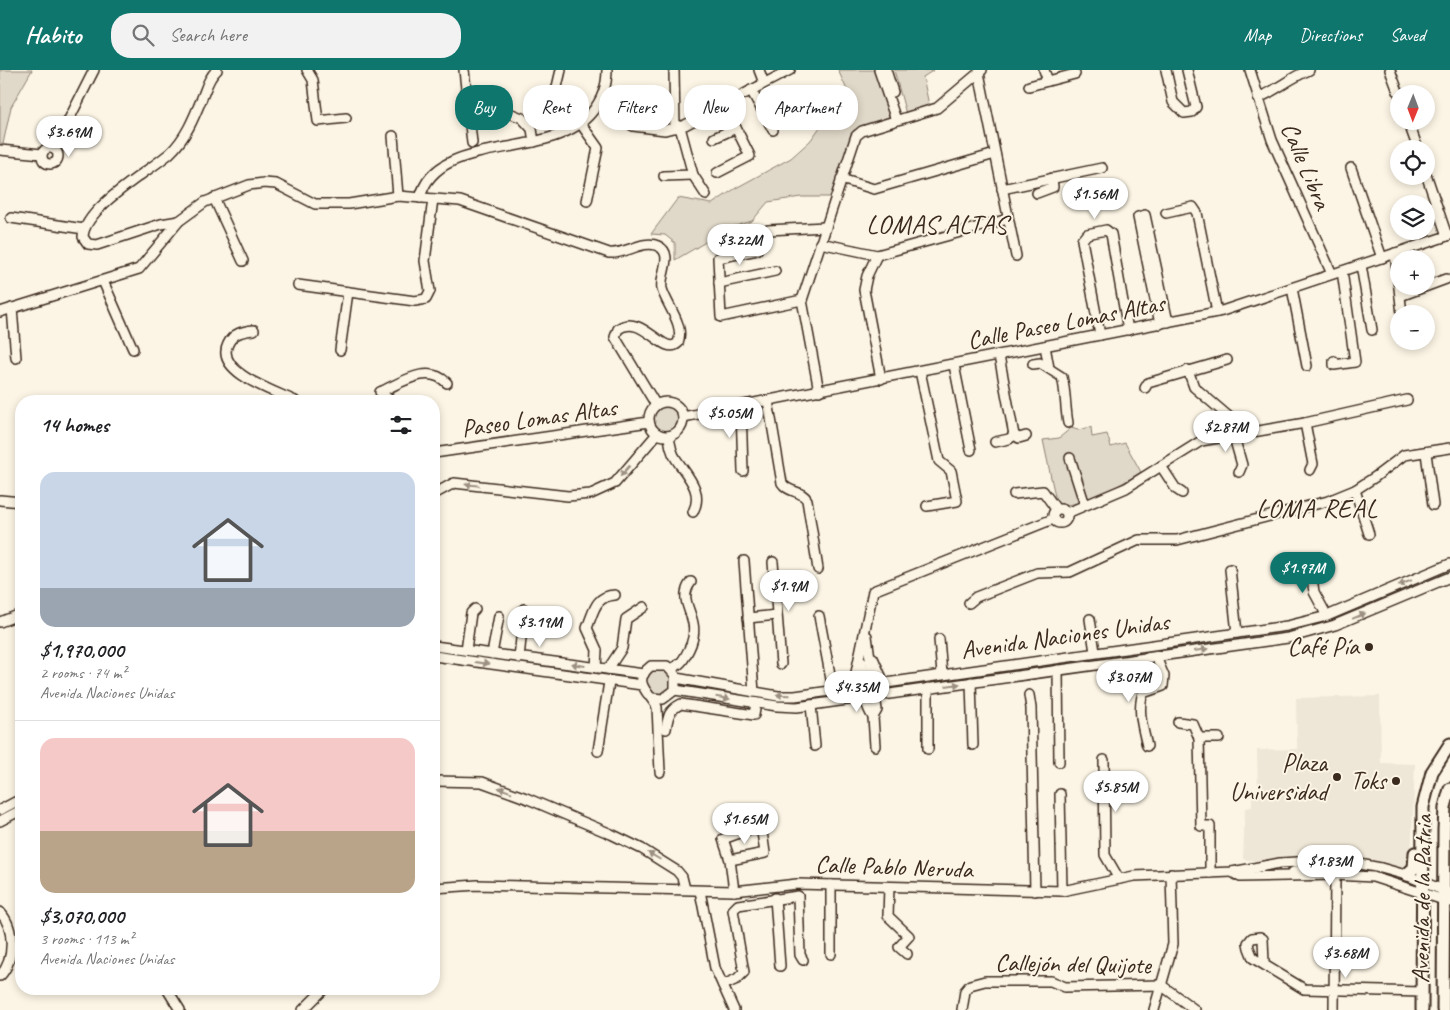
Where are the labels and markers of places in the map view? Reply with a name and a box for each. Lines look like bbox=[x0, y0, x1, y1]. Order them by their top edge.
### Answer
pin: $3.69M bbox=[28, 116, 110, 158]
pin: $1.56M bbox=[1054, 178, 1136, 220]
pin: $3.22M bbox=[699, 224, 781, 266]
pin: $5.05M bbox=[689, 396, 771, 439]
pin: $2.87M bbox=[1185, 410, 1267, 453]
pin: $1.97M bbox=[1262, 552, 1344, 594]
pin: $1.9M bbox=[754, 570, 824, 612]
pin: $3.19M bbox=[499, 606, 581, 648]
place label: Café Pía bbox=[1288, 631, 1361, 663]
marker: Café Pía bbox=[1363, 641, 1375, 653]
pin: $3.07M bbox=[1088, 660, 1170, 703]
pin: $4.35M bbox=[816, 670, 898, 713]
place label: Plaza Universidad bbox=[1230, 747, 1330, 808]
place label: Toks bbox=[1350, 765, 1388, 797]
pin: $5.85M bbox=[1075, 770, 1157, 813]
marker: Plaza Universidad bbox=[1331, 771, 1343, 783]
marker: Toks bbox=[1390, 775, 1402, 787]
pin: $1.65M bbox=[704, 802, 786, 845]
pin: $1.83M bbox=[1289, 844, 1371, 887]
pin: $3.68M bbox=[1305, 936, 1387, 979]

